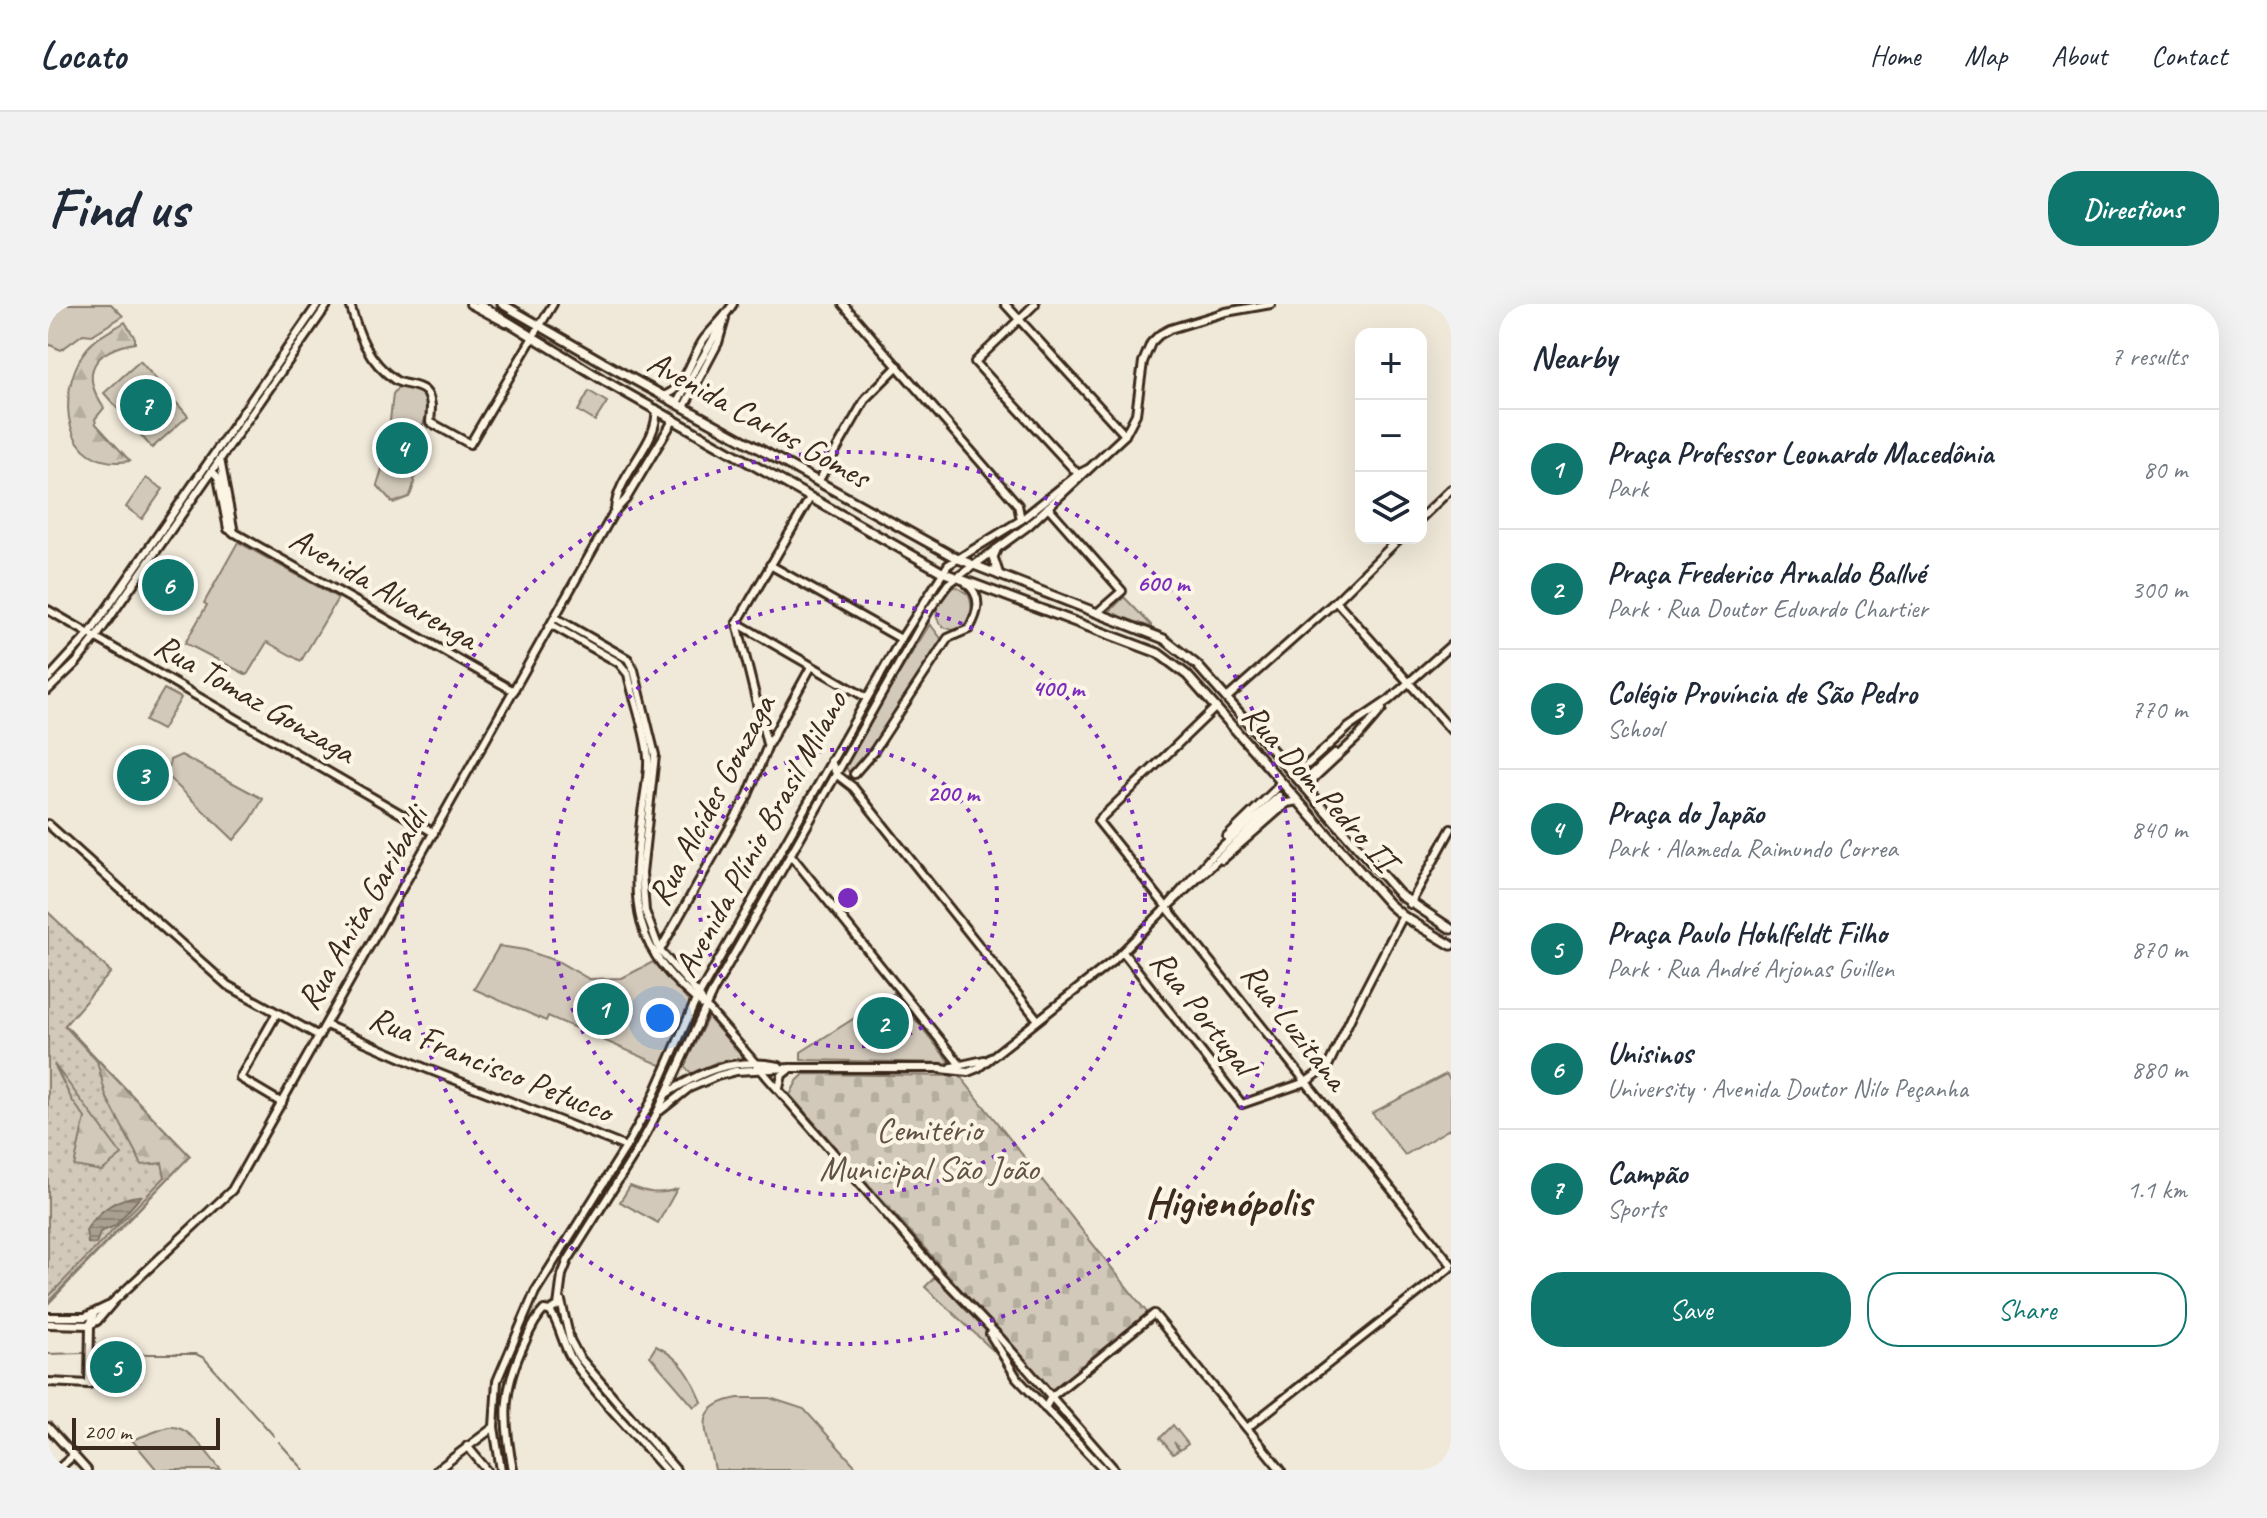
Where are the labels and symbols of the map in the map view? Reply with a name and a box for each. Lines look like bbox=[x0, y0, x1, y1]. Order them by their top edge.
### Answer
street label: Avenida Carlos Gomes bbox=[640, 340, 880, 499]
pin: 7 bbox=[120, 375, 172, 435]
pin: 4 bbox=[376, 418, 428, 478]
street label: Avenida Alvarenga bbox=[282, 517, 488, 661]
pin: 6 bbox=[142, 555, 194, 615]
text: 600 m bbox=[1137, 568, 1192, 598]
street label: Rua Tomaz Gonzaga bbox=[147, 623, 365, 774]
text: 400 m bbox=[1032, 673, 1086, 703]
street label: Avenida Plínio Brasil Milano bbox=[664, 682, 857, 984]
street label: Rua Alcídes Gonzaga bbox=[637, 685, 786, 913]
street label: Rua Dom Pedro II bbox=[1233, 694, 1412, 885]
pin: 3 bbox=[117, 745, 169, 805]
text: 200 m bbox=[927, 778, 981, 808]
street label: Rua Anita Garibaldi bbox=[286, 795, 439, 1017]
centre of rings bbox=[834, 884, 862, 912]
street label: Rua Portugal bbox=[1141, 941, 1269, 1088]
street label: Rua Luzitana bbox=[1232, 954, 1360, 1101]
pin: 1 bbox=[577, 979, 629, 1039]
pin: 2 bbox=[857, 993, 909, 1053]
street label: Rua Francisco Petucco bbox=[363, 996, 622, 1134]
your location bbox=[640, 998, 680, 1038]
park label: Cemitério Municipal São João bbox=[819, 1108, 1041, 1190]
district label: Higienópolis bbox=[1145, 1176, 1315, 1229]
pin: 5 bbox=[90, 1337, 142, 1397]
scale bar bbox=[72, 1414, 220, 1450]

